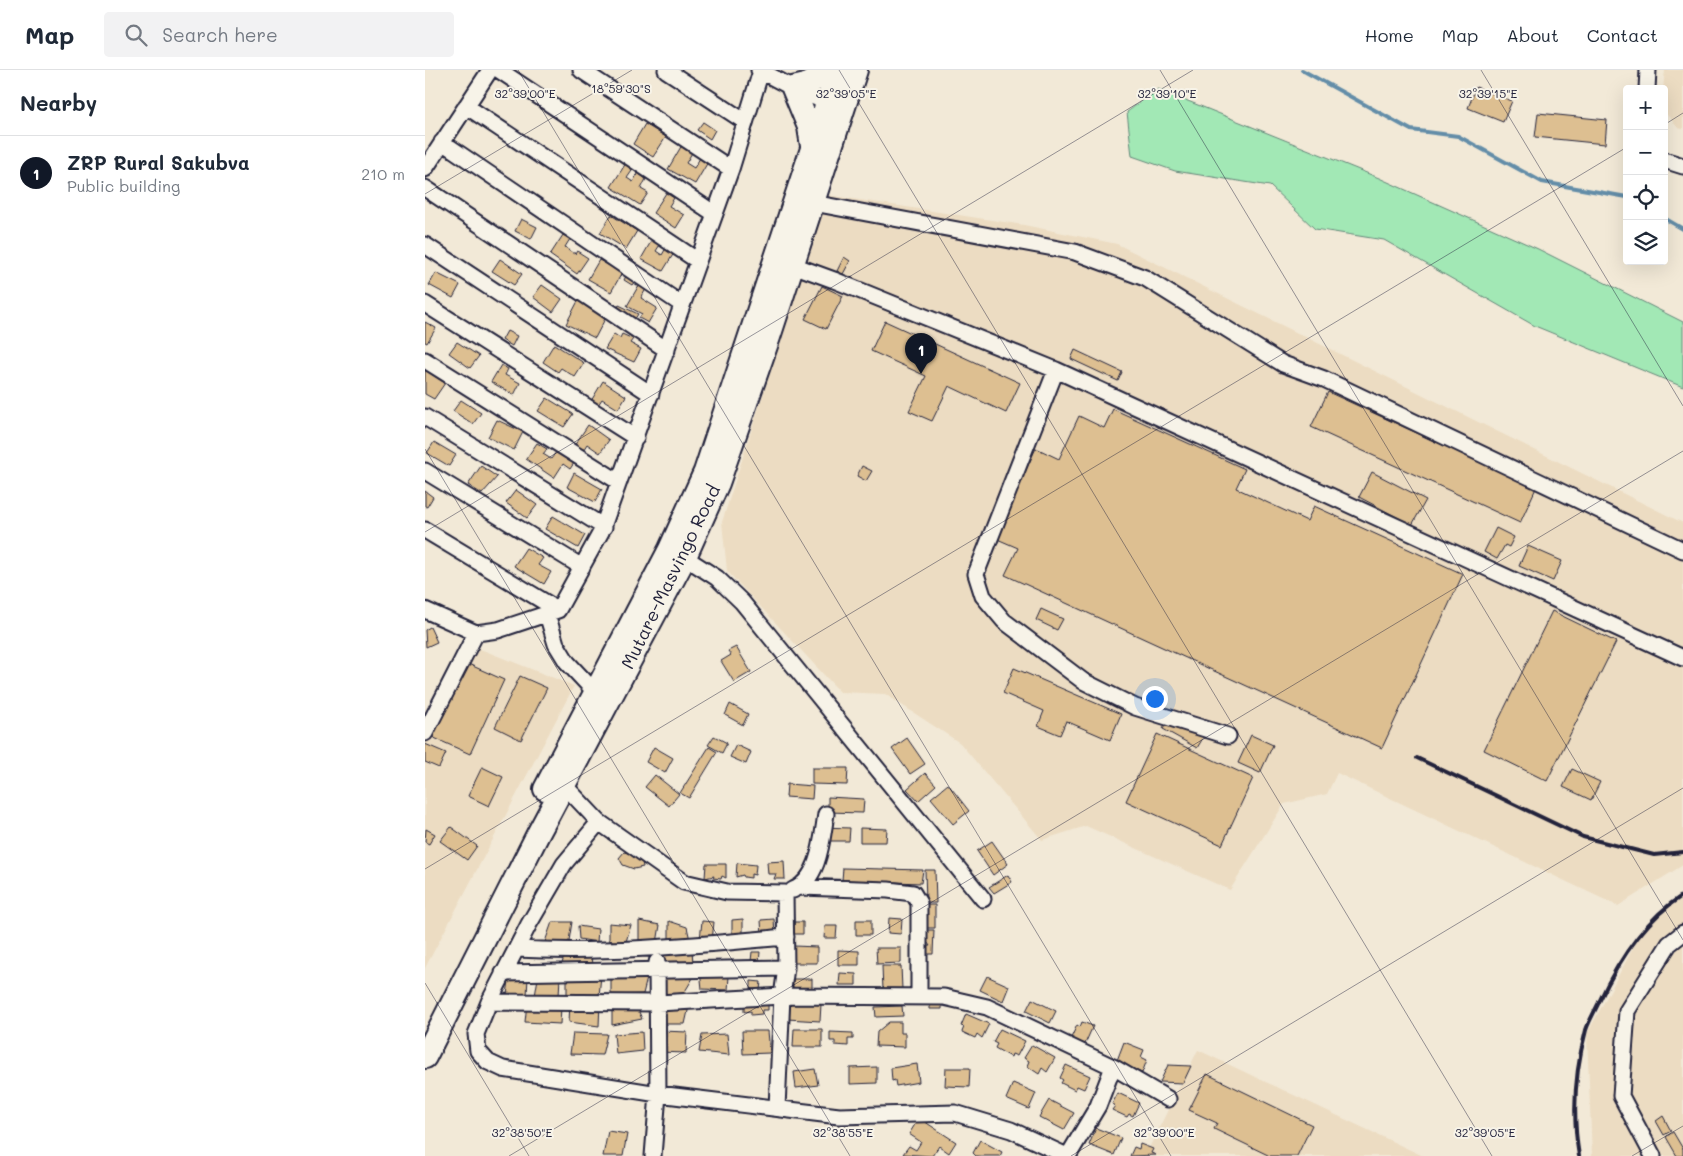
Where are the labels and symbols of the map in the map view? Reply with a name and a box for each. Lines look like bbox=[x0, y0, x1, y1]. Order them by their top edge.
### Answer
text: 18°59'30"S bbox=[591, 80, 651, 96]
text: 32°39'00"E bbox=[494, 85, 556, 101]
text: 32°39'05"E bbox=[816, 85, 876, 101]
text: 32°39'10"E bbox=[1138, 85, 1197, 101]
text: 32°39'15"E bbox=[1459, 85, 1517, 101]
pin: 1 bbox=[905, 333, 937, 374]
street label: Mutare-Masvingo Road bbox=[615, 480, 725, 673]
your location bbox=[1142, 686, 1168, 712]
text: 32°38'50"E bbox=[492, 1124, 553, 1140]
text: 32°38'55"E bbox=[813, 1124, 873, 1140]
text: 32°39'00"E bbox=[1133, 1124, 1195, 1140]
text: 32°39'05"E bbox=[1455, 1124, 1515, 1140]

